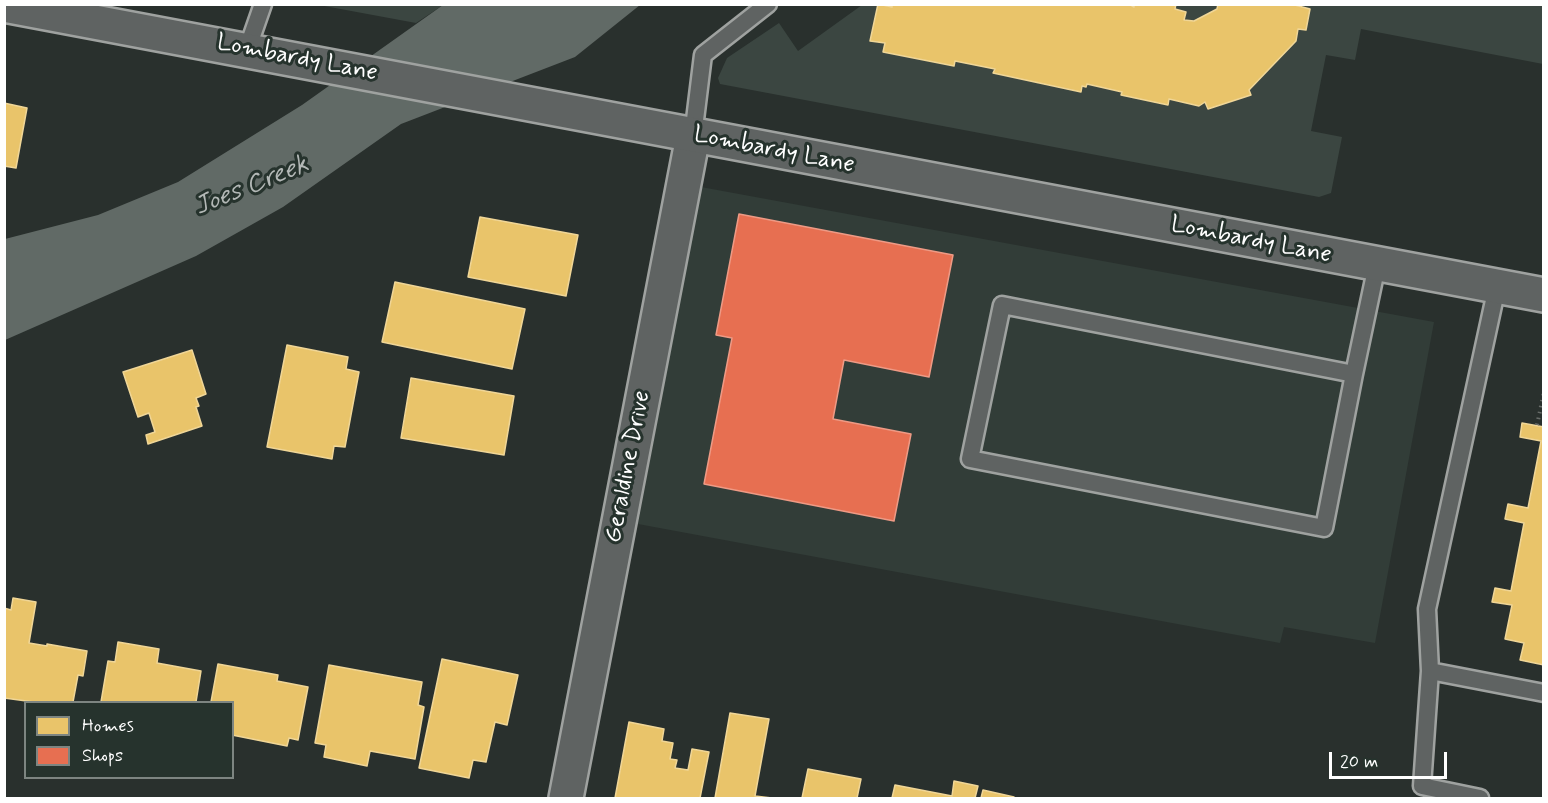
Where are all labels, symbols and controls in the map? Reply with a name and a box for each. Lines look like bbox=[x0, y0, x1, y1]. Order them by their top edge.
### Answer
street label: Lombardy Lane bbox=[214, 29, 380, 89]
street label: Lombardy Lane bbox=[691, 121, 857, 181]
water label: Joes Creek bbox=[190, 150, 314, 224]
street label: Lombardy Lane bbox=[1168, 211, 1334, 271]
street label: Geraldine Drive bbox=[600, 388, 658, 546]
legend bbox=[24, 701, 234, 779]
text: Homes bbox=[82, 714, 134, 738]
scale bar bbox=[1332, 740, 1450, 778]
text: Shops bbox=[82, 744, 123, 768]
text: 20 m bbox=[1340, 750, 1378, 774]

